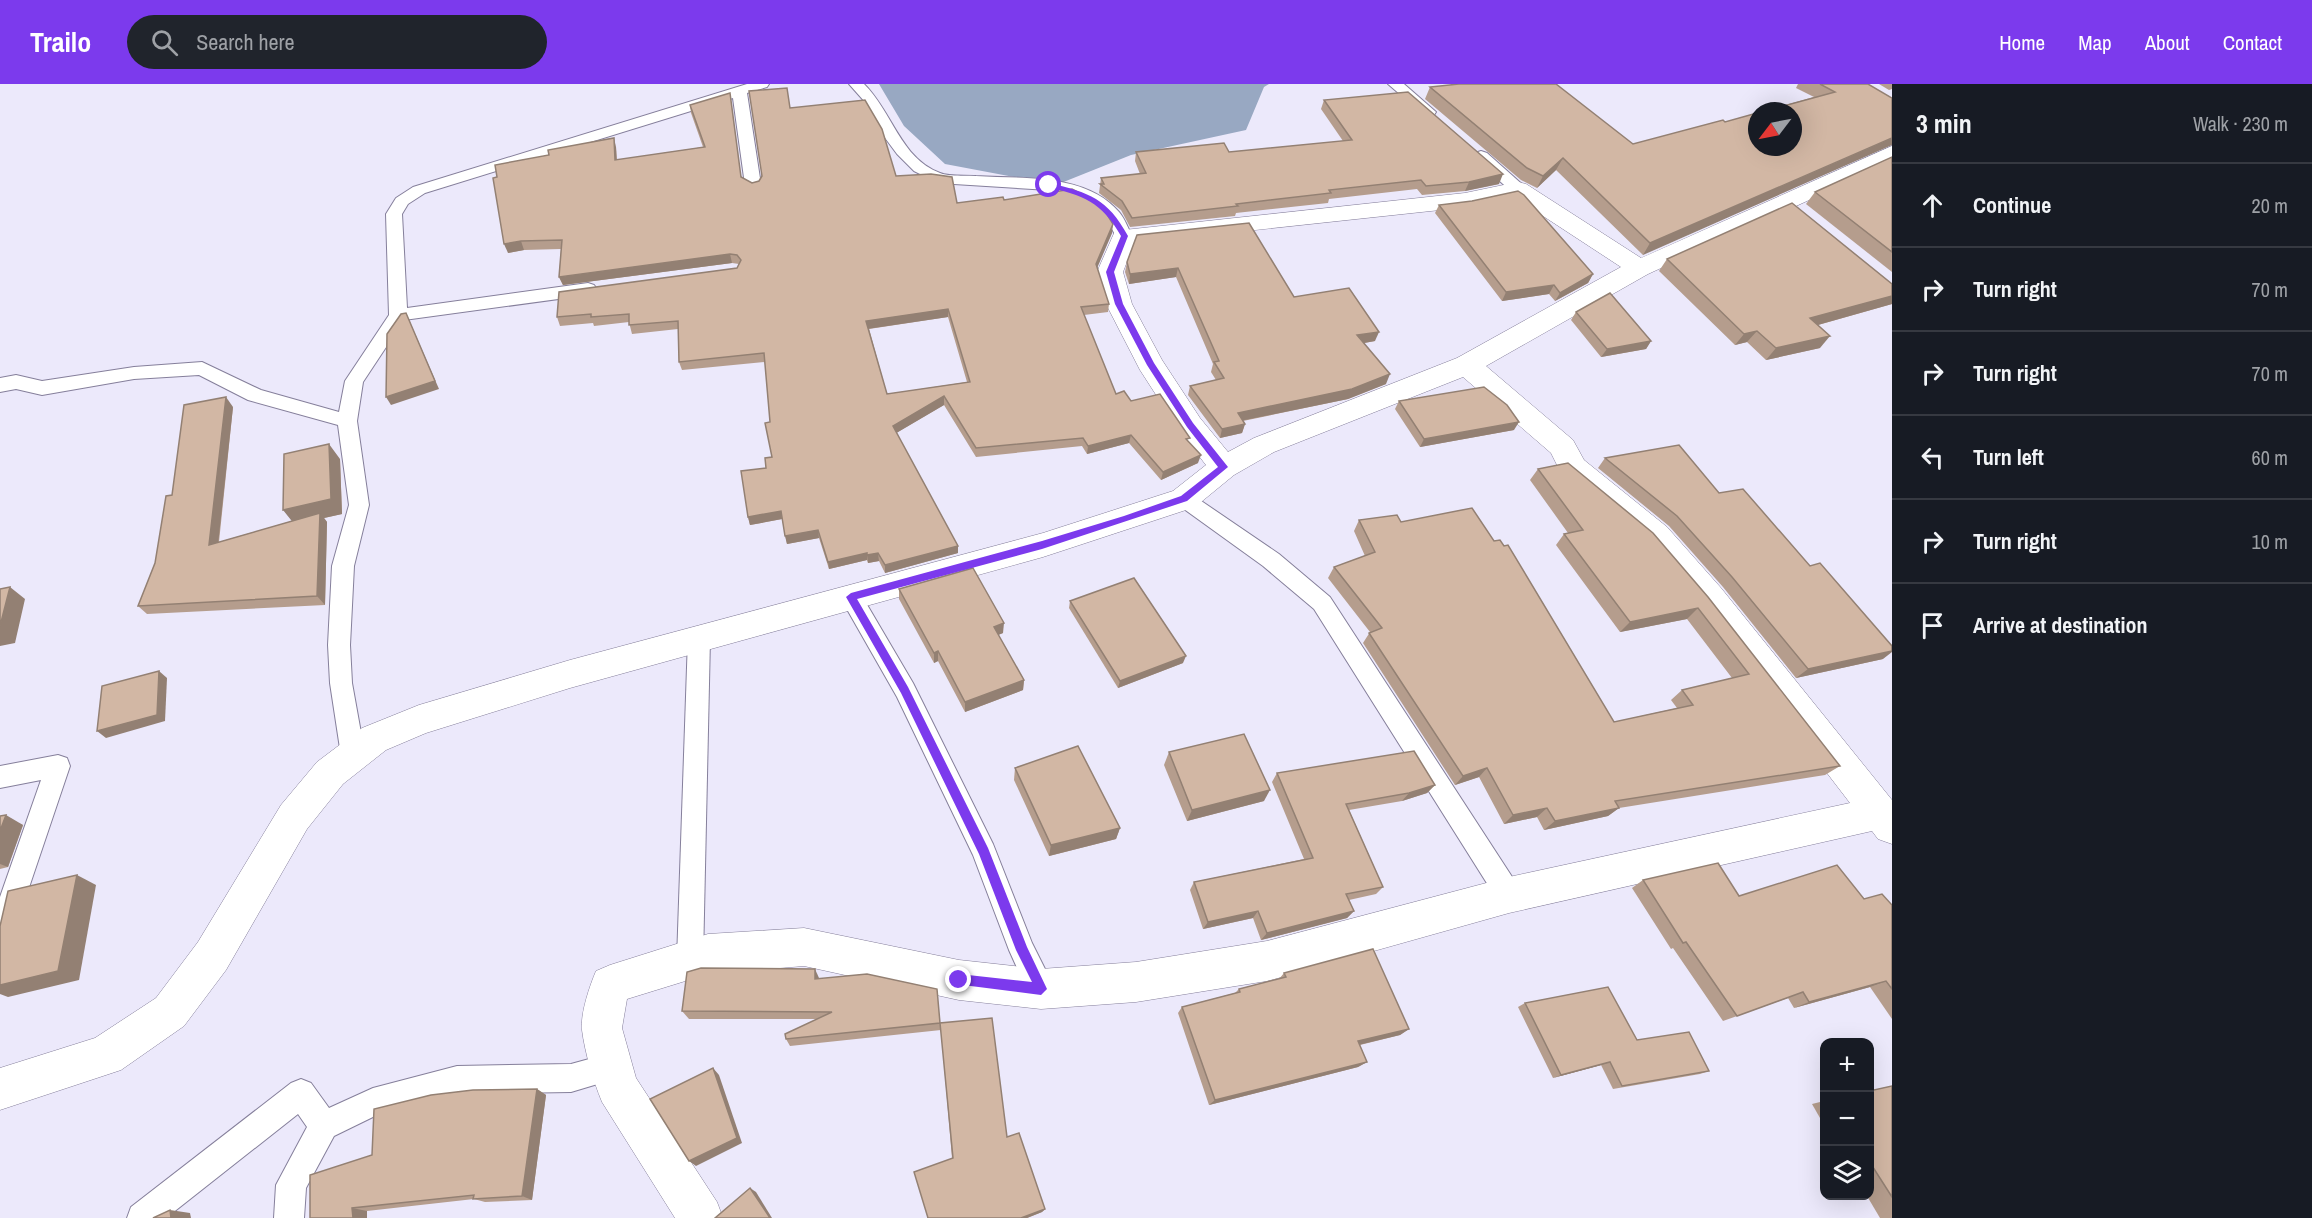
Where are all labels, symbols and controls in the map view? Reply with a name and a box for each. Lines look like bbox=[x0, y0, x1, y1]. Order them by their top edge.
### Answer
search box bbox=[127, 15, 547, 69]
text: Trailo bbox=[30, 23, 91, 61]
icon: search bbox=[148, 26, 181, 59]
text: Search here bbox=[196, 27, 295, 57]
text: Home bbox=[1999, 28, 2045, 57]
text: Map bbox=[2078, 28, 2112, 57]
text: About bbox=[2145, 28, 2190, 57]
text: Contact bbox=[2223, 28, 2282, 57]
north arrow bbox=[1748, 102, 1802, 156]
text: 3 min bbox=[1916, 106, 1972, 141]
text: Walk · 230 m bbox=[2193, 110, 2288, 137]
route start bbox=[1035, 171, 1061, 197]
icon: ahead bbox=[1916, 189, 1949, 222]
text: Continue bbox=[1973, 190, 2051, 220]
text: 20 m bbox=[2252, 192, 2288, 219]
icon: right bbox=[1916, 273, 1949, 306]
text: Turn right bbox=[1973, 274, 2057, 304]
text: 70 m bbox=[2252, 276, 2288, 303]
icon: right bbox=[1916, 357, 1949, 390]
text: Turn right bbox=[1973, 358, 2057, 388]
text: 70 m bbox=[2252, 360, 2288, 387]
icon: left bbox=[1916, 441, 1949, 474]
text: Turn left bbox=[1973, 442, 2044, 472]
text: 60 m bbox=[2252, 444, 2288, 471]
icon: right bbox=[1916, 525, 1949, 558]
text: Turn right bbox=[1973, 526, 2057, 556]
text: 10 m bbox=[2252, 528, 2288, 555]
icon: arrive bbox=[1916, 609, 1949, 642]
text: Arrive at destination bbox=[1973, 610, 2147, 640]
route end bbox=[945, 966, 971, 992]
map controls bbox=[1820, 1038, 1874, 1200]
button: + bbox=[1820, 1038, 1874, 1092]
button: − bbox=[1820, 1092, 1874, 1146]
button: layers bbox=[1820, 1146, 1874, 1200]

